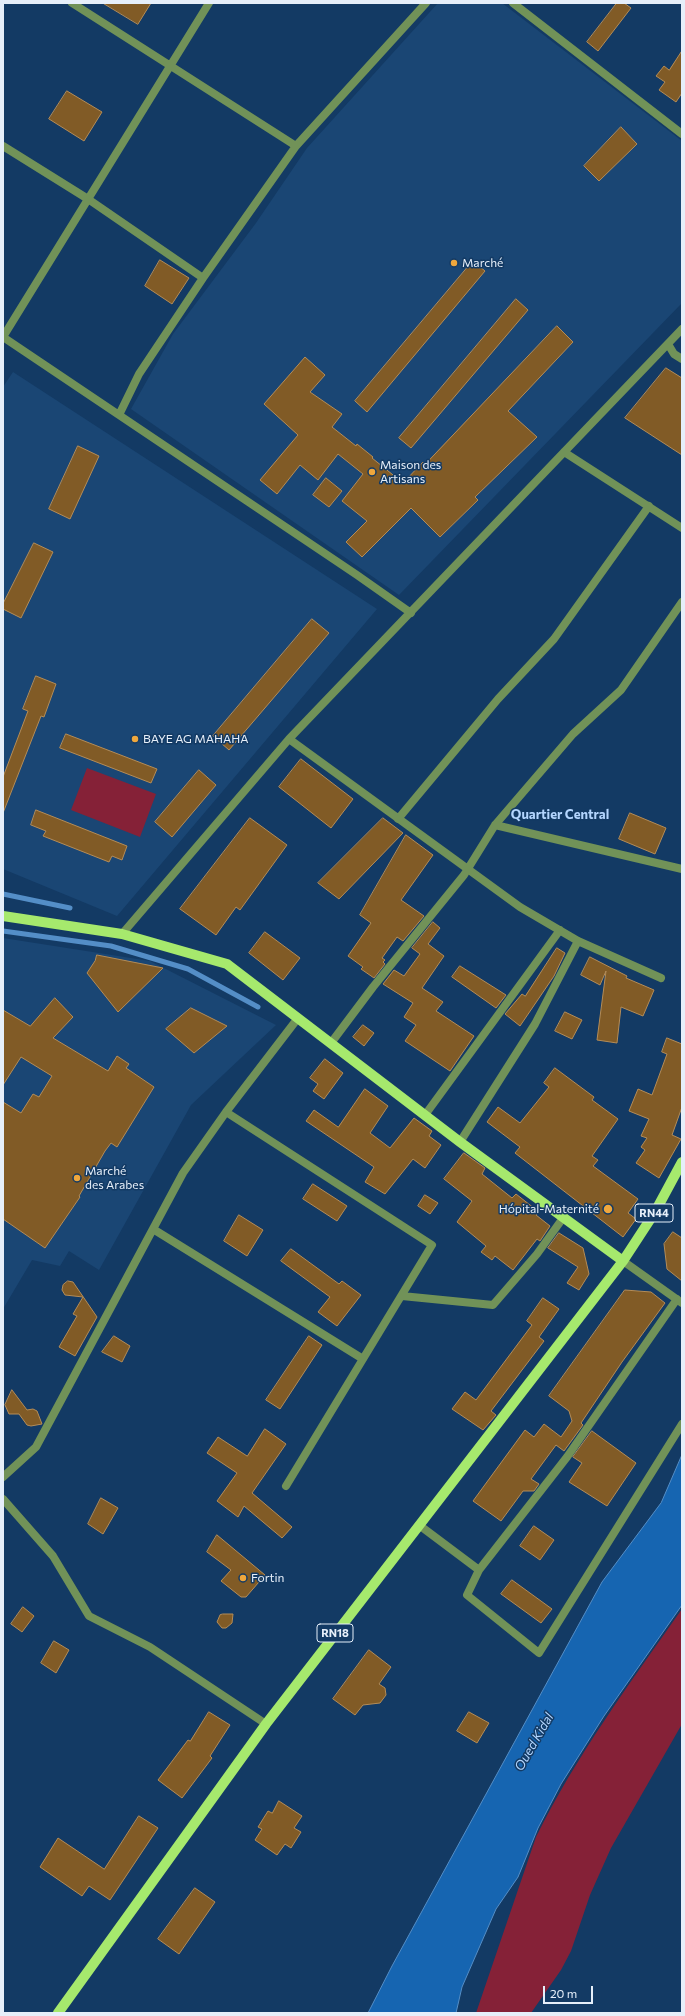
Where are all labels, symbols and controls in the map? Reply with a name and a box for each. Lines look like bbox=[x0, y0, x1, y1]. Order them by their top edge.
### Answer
place label: Marché bbox=[462, 256, 503, 270]
marker: Marché bbox=[449, 258, 459, 268]
place label: Maison des Artisans bbox=[380, 458, 441, 486]
marker: Maison des Artisans bbox=[367, 467, 377, 477]
place label: BAYE AG MAHAHA bbox=[143, 732, 249, 746]
marker: BAYE AG MAHAHA bbox=[130, 734, 140, 744]
district label: Quartier Central bbox=[511, 807, 609, 823]
place label: Marché des Arabes bbox=[85, 1164, 144, 1192]
marker: Marché des Arabes bbox=[72, 1173, 82, 1183]
place label: Hópital-Maternité bbox=[499, 1202, 599, 1216]
marker: Hópital-Maternité bbox=[602, 1203, 614, 1215]
road number: RN44 bbox=[635, 1204, 673, 1222]
place label: Fortin bbox=[251, 1571, 284, 1585]
marker: Fortin bbox=[238, 1573, 248, 1583]
road number: RN18 bbox=[317, 1624, 353, 1642]
water label: Oued Kidal bbox=[511, 1710, 557, 1774]
scale bar bbox=[545, 1978, 595, 2004]
text: 20 m bbox=[550, 1986, 577, 2000]

